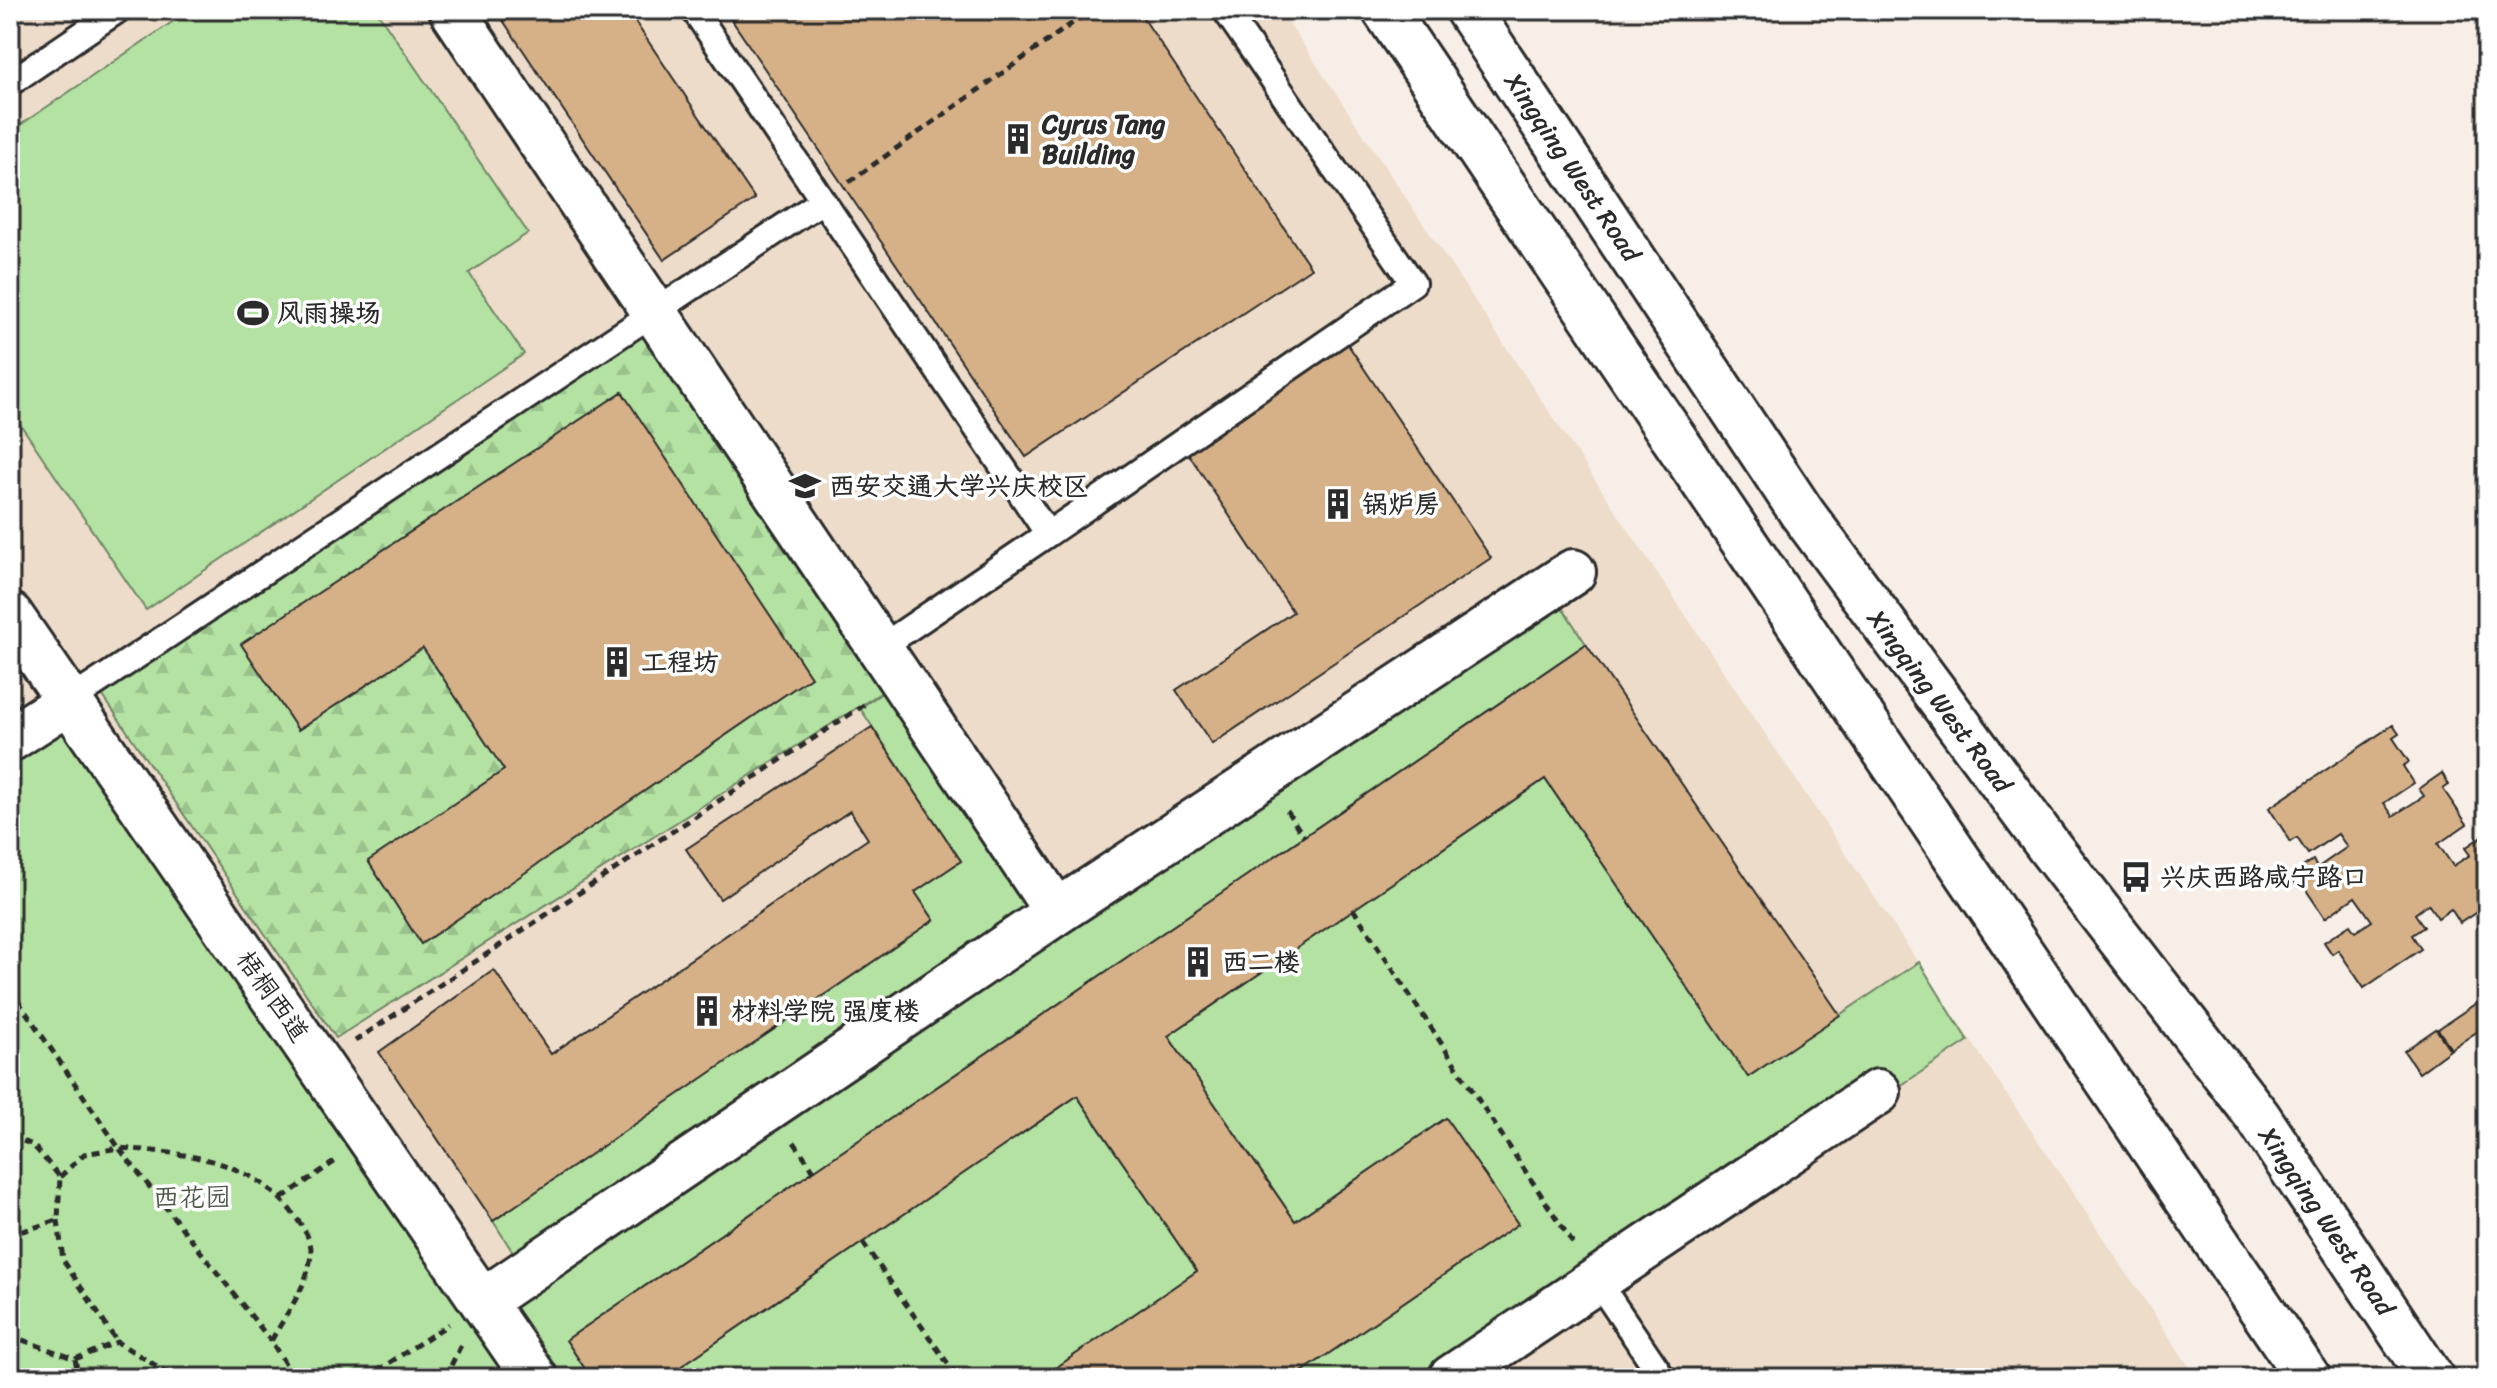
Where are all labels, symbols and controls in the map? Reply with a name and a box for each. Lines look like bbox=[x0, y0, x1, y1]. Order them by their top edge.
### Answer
street label: Xingqing West Road bbox=[1492, 62, 1655, 273]
place label: Cyrus Tang Building bbox=[1041, 101, 1165, 177]
building icon: Cyrus Tang Building bbox=[1001, 122, 1035, 156]
place label: 风雨操场 bbox=[277, 290, 381, 336]
sports icon: 风雨操场 bbox=[236, 296, 270, 330]
place label: 西安交通大学兴庆校区 bbox=[829, 463, 1089, 509]
school or university icon: 西安交通大学兴庆校区 bbox=[788, 469, 822, 503]
place label: 锅炉房 bbox=[1362, 481, 1440, 527]
building icon: 锅炉房 bbox=[1321, 487, 1355, 521]
street label: Xingqing West Road bbox=[1855, 598, 2026, 805]
place label: 工程坊 bbox=[641, 639, 719, 685]
building icon: 工程坊 bbox=[600, 645, 634, 679]
place label: 兴庆西路咸宁路口 bbox=[2160, 854, 2368, 900]
bus stop icon: 兴庆西路咸宁路口 bbox=[2119, 860, 2153, 894]
place label: 西二楼 bbox=[1222, 939, 1300, 985]
street label: 梧桐西道 bbox=[224, 940, 322, 1052]
building icon: 西二楼 bbox=[1181, 945, 1215, 979]
place label: 材料学院 强度楼 bbox=[731, 988, 920, 1034]
building icon: 材料学院 强度楼 bbox=[690, 994, 724, 1028]
street label: Xingqing West Road bbox=[2246, 1116, 2409, 1327]
park label: 西花园 bbox=[153, 1174, 231, 1220]

